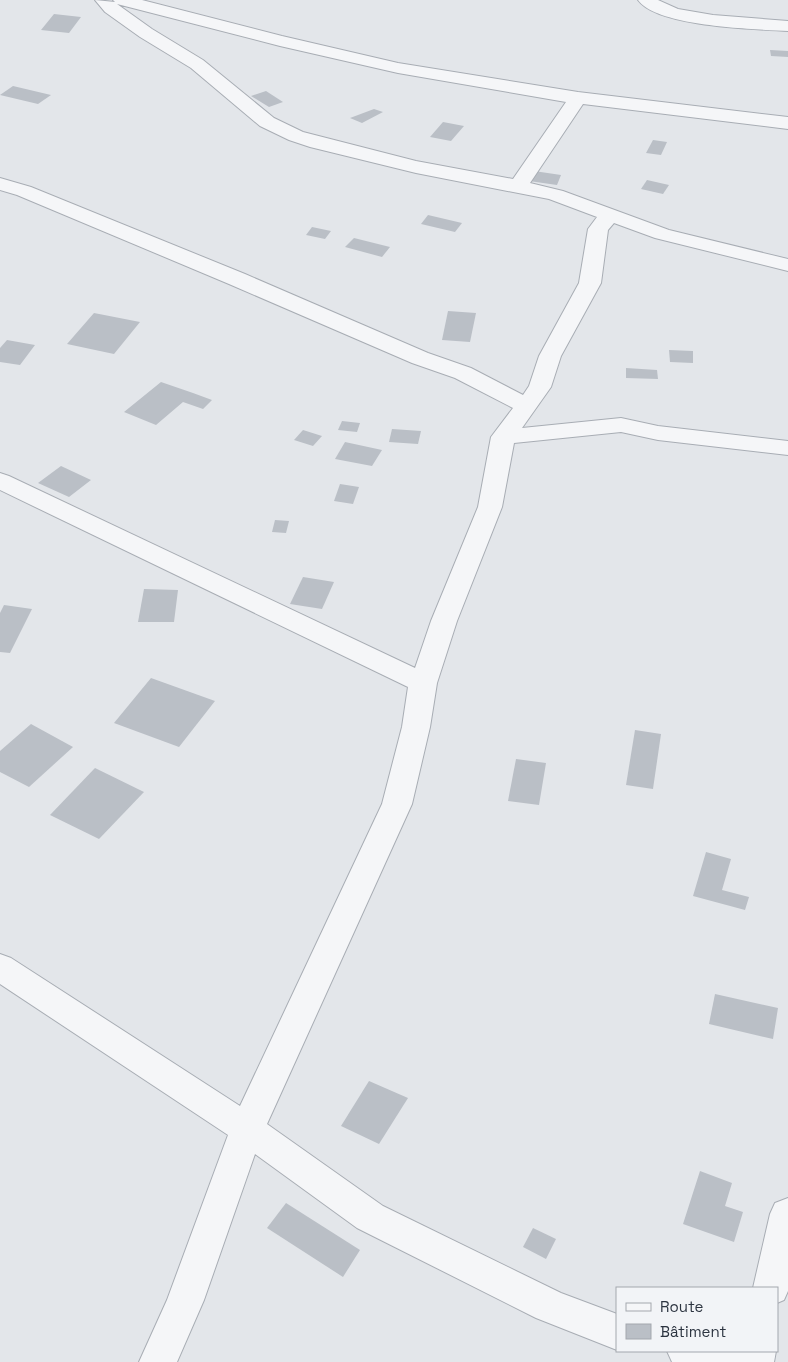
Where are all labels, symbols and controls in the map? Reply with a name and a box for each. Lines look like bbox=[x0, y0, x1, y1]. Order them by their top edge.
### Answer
legend bbox=[616, 1287, 778, 1352]
text: Route bbox=[660, 1297, 704, 1316]
text: Bâtiment bbox=[660, 1322, 726, 1341]

